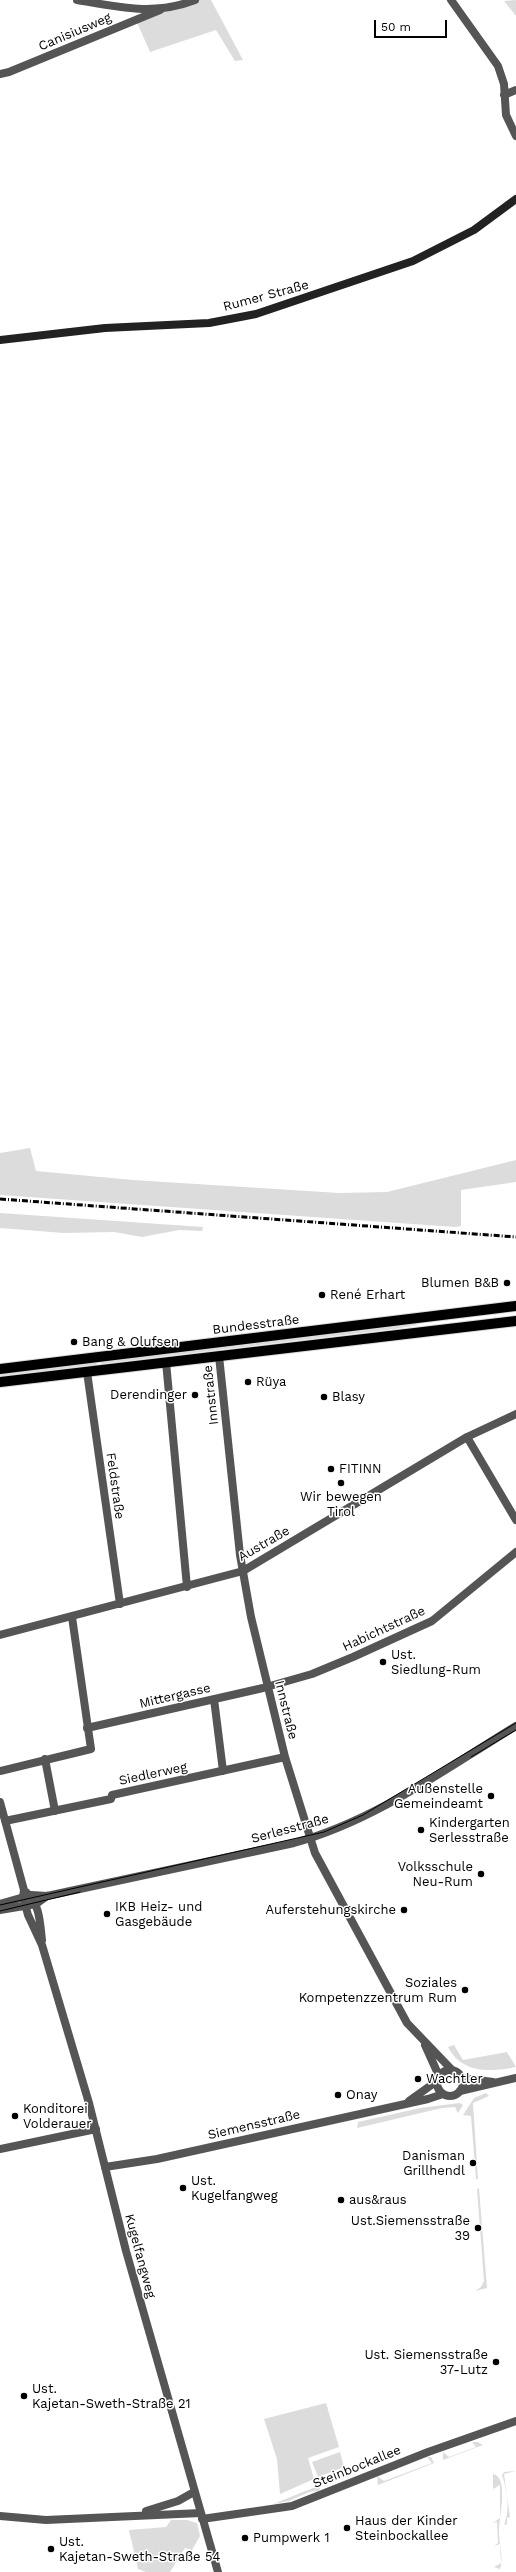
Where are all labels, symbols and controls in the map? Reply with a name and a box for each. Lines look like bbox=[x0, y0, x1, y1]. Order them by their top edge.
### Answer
street label: Canisiusweg bbox=[36, 10, 114, 54]
scale bar bbox=[376, 12, 449, 38]
text: 50 m bbox=[381, 20, 411, 34]
street label: Rumer Straße bbox=[222, 277, 310, 315]
place label: Blumen B&B bbox=[421, 1275, 499, 1291]
marker: Blumen B&B bbox=[502, 1278, 512, 1288]
place label: René Erhart bbox=[330, 1287, 405, 1303]
marker: René Erhart bbox=[317, 1290, 327, 1300]
street label: Bundesstraße bbox=[212, 1312, 300, 1338]
place label: Bang & Olufsen bbox=[82, 1334, 179, 1350]
marker: Bang & Olufsen bbox=[69, 1337, 79, 1347]
street label: Innstraße bbox=[200, 1364, 222, 1426]
place label: Rüya bbox=[256, 1374, 286, 1390]
marker: Rüya bbox=[243, 1377, 253, 1387]
place label: Derendinger bbox=[110, 1387, 187, 1403]
place label: Blasy bbox=[332, 1389, 365, 1405]
marker: Derendinger bbox=[190, 1390, 200, 1400]
marker: Blasy bbox=[319, 1392, 329, 1402]
street label: Feldstraße bbox=[103, 1452, 127, 1520]
place label: FITINN bbox=[339, 1461, 382, 1477]
marker: FITINN bbox=[326, 1464, 336, 1474]
marker: Wir bewegen Tirol bbox=[336, 1478, 346, 1488]
place label: Wir bewegen Tirol bbox=[300, 1489, 382, 1520]
street label: Austraße bbox=[236, 1523, 292, 1565]
street label: Habichtstraße bbox=[340, 1603, 428, 1655]
place label: Ust. Siedlung-Rum bbox=[391, 1647, 481, 1678]
marker: Ust. Siedlung-Rum bbox=[378, 1657, 388, 1667]
street label: Innstraße bbox=[271, 1679, 301, 1741]
street label: Mittergasse bbox=[138, 1680, 212, 1712]
street label: Siedlerweg bbox=[118, 1759, 188, 1789]
place label: Außenstelle Gemeindeamt bbox=[394, 1781, 483, 1812]
marker: Außenstelle Gemeindeamt bbox=[486, 1791, 496, 1801]
street label: Serlesstraße bbox=[249, 1811, 331, 1847]
place label: Kindergarten Serlesstraße bbox=[429, 1815, 510, 1846]
marker: Kindergarten Serlesstraße bbox=[416, 1825, 426, 1835]
place label: Volksschule Neu-Rum bbox=[398, 1859, 473, 1890]
marker: Volksschule Neu-Rum bbox=[476, 1869, 486, 1879]
place label: IKB Heiz- und Gasgebäude bbox=[115, 1899, 202, 1930]
place label: Auferstehungskirche bbox=[266, 1902, 396, 1918]
marker: Auferstehungskirche bbox=[399, 1905, 409, 1915]
marker: IKB Heiz- und Gasgebäude bbox=[102, 1909, 112, 1919]
place label: Soziales Kompetenzzentrum Rum bbox=[299, 1975, 457, 2006]
marker: Soziales Kompetenzzentrum Rum bbox=[460, 1985, 470, 1995]
place label: Wachtler bbox=[426, 2071, 483, 2087]
marker: Wachtler bbox=[413, 2074, 423, 2084]
place label: Onay bbox=[346, 2087, 377, 2103]
marker: Onay bbox=[333, 2090, 343, 2100]
place label: Konditorei Volderauer bbox=[23, 2101, 92, 2132]
street label: Siemensstraße bbox=[206, 2107, 302, 2143]
marker: Konditorei Volderauer bbox=[10, 2111, 20, 2121]
place label: Danisman Grillhendl bbox=[402, 2148, 465, 2179]
marker: Danisman Grillhendl bbox=[468, 2158, 478, 2168]
place label: Ust. Kugelfangweg bbox=[191, 2173, 278, 2204]
marker: Ust. Kugelfangweg bbox=[178, 2183, 188, 2193]
place label: aus&raus bbox=[349, 2192, 407, 2208]
marker: aus&raus bbox=[336, 2195, 346, 2205]
street label: Kugelfangweg bbox=[121, 2212, 159, 2300]
place label: Ust.Siemensstraße 39 bbox=[351, 2213, 470, 2244]
marker: Ust.Siemensstraße 39 bbox=[473, 2223, 483, 2233]
place label: Ust. Siemensstraße 37-Lutz bbox=[364, 2347, 488, 2378]
marker: Ust. Siemensstraße 37-Lutz bbox=[491, 2357, 501, 2367]
place label: Ust. Kajetan-Sweth-Straße 21 bbox=[32, 2381, 191, 2412]
marker: Ust. Kajetan-Sweth-Straße 21 bbox=[19, 2391, 29, 2401]
street label: Steinbockallee bbox=[311, 2442, 403, 2492]
place label: Haus der Kinder Steinbockallee bbox=[355, 2513, 458, 2544]
marker: Haus der Kinder Steinbockallee bbox=[342, 2523, 352, 2533]
place label: Pumpwerk 1 bbox=[253, 2530, 330, 2546]
marker: Pumpwerk 1 bbox=[240, 2533, 250, 2543]
place label: Ust. Kajetan-Sweth-Straße 54 bbox=[59, 2534, 220, 2565]
marker: Ust. Kajetan-Sweth-Straße 54 bbox=[46, 2544, 56, 2554]

